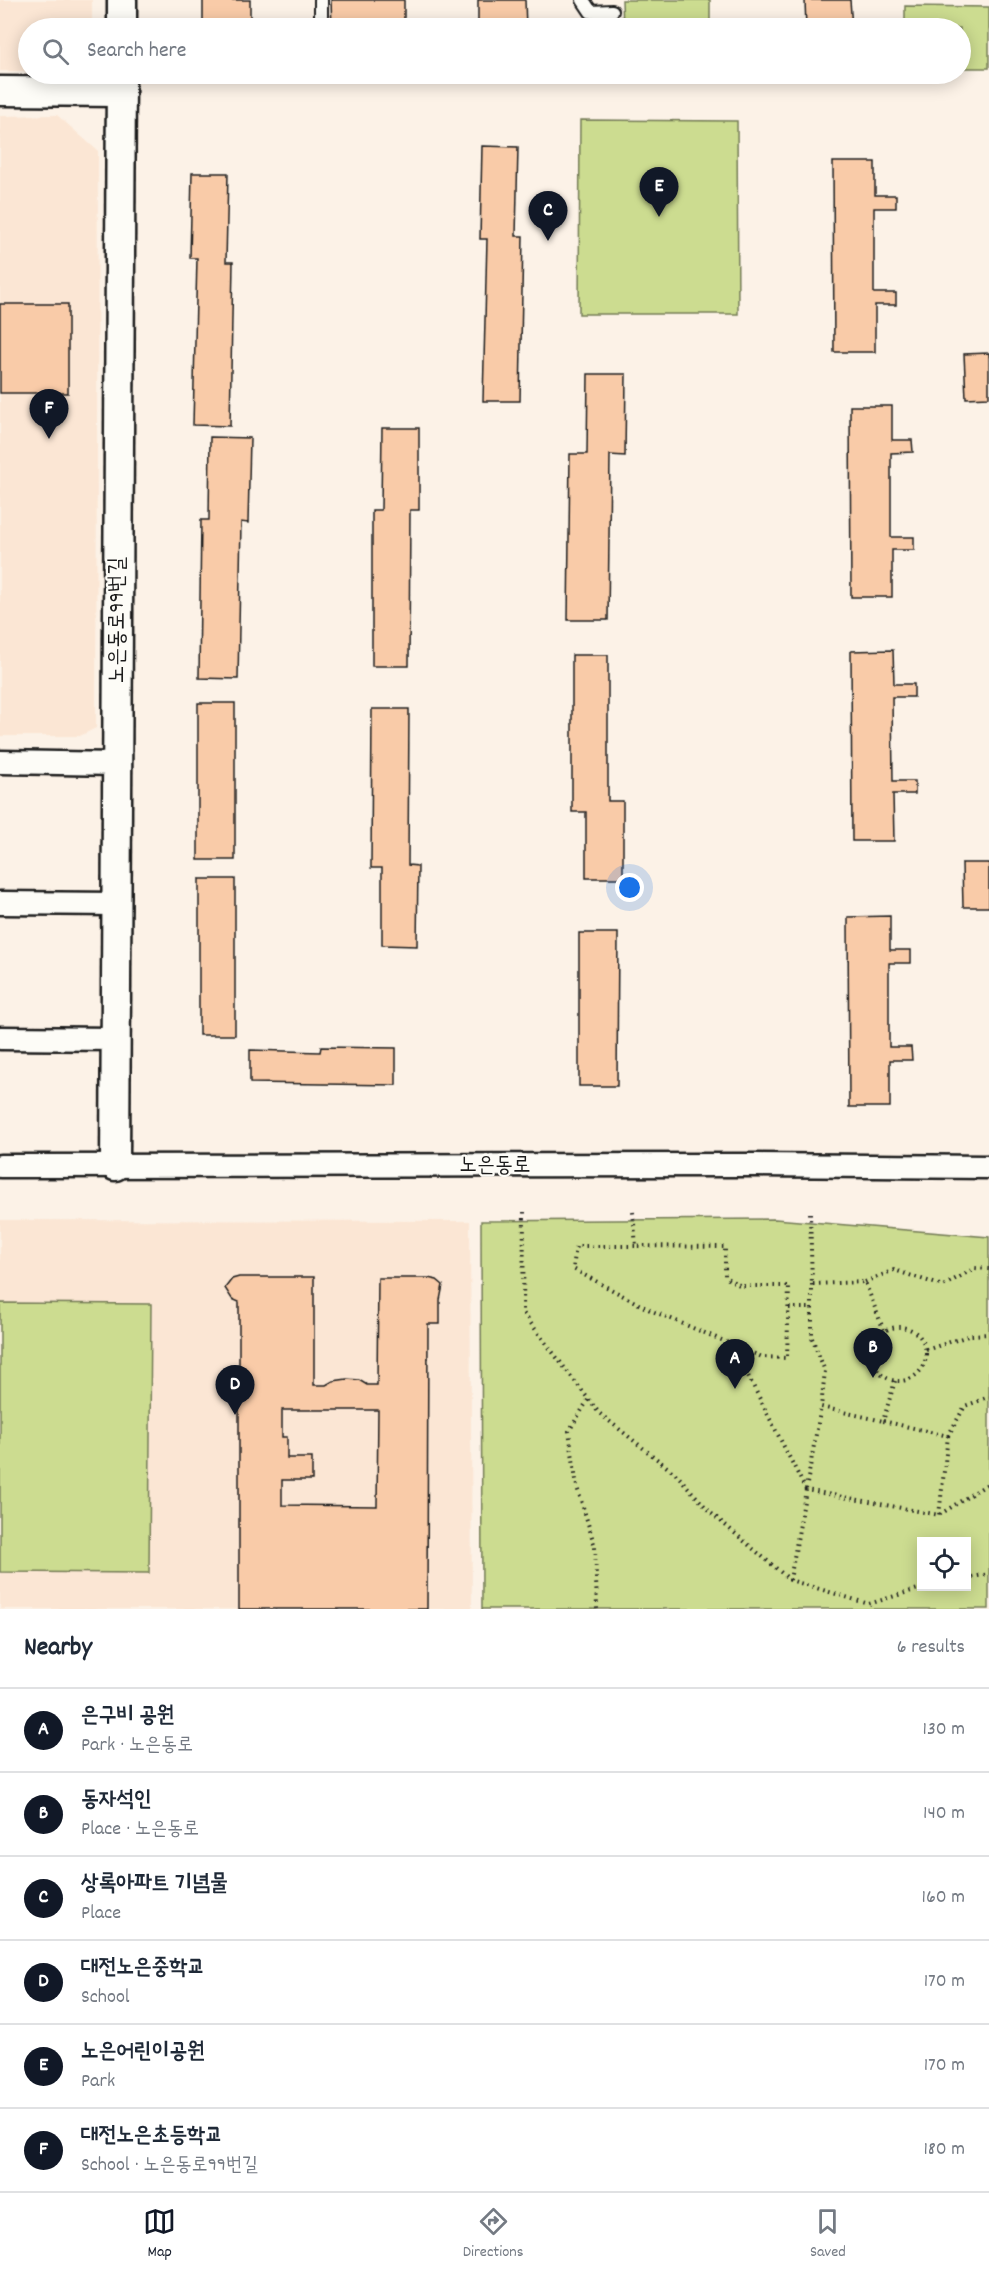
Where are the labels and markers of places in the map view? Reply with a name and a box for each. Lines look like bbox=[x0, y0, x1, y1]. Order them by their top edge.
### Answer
pin: E bbox=[640, 168, 678, 217]
pin: C bbox=[528, 192, 568, 241]
pin: F bbox=[29, 390, 68, 439]
pin: B bbox=[854, 1328, 892, 1378]
pin: A bbox=[716, 1340, 754, 1389]
pin: D bbox=[216, 1366, 254, 1415]

